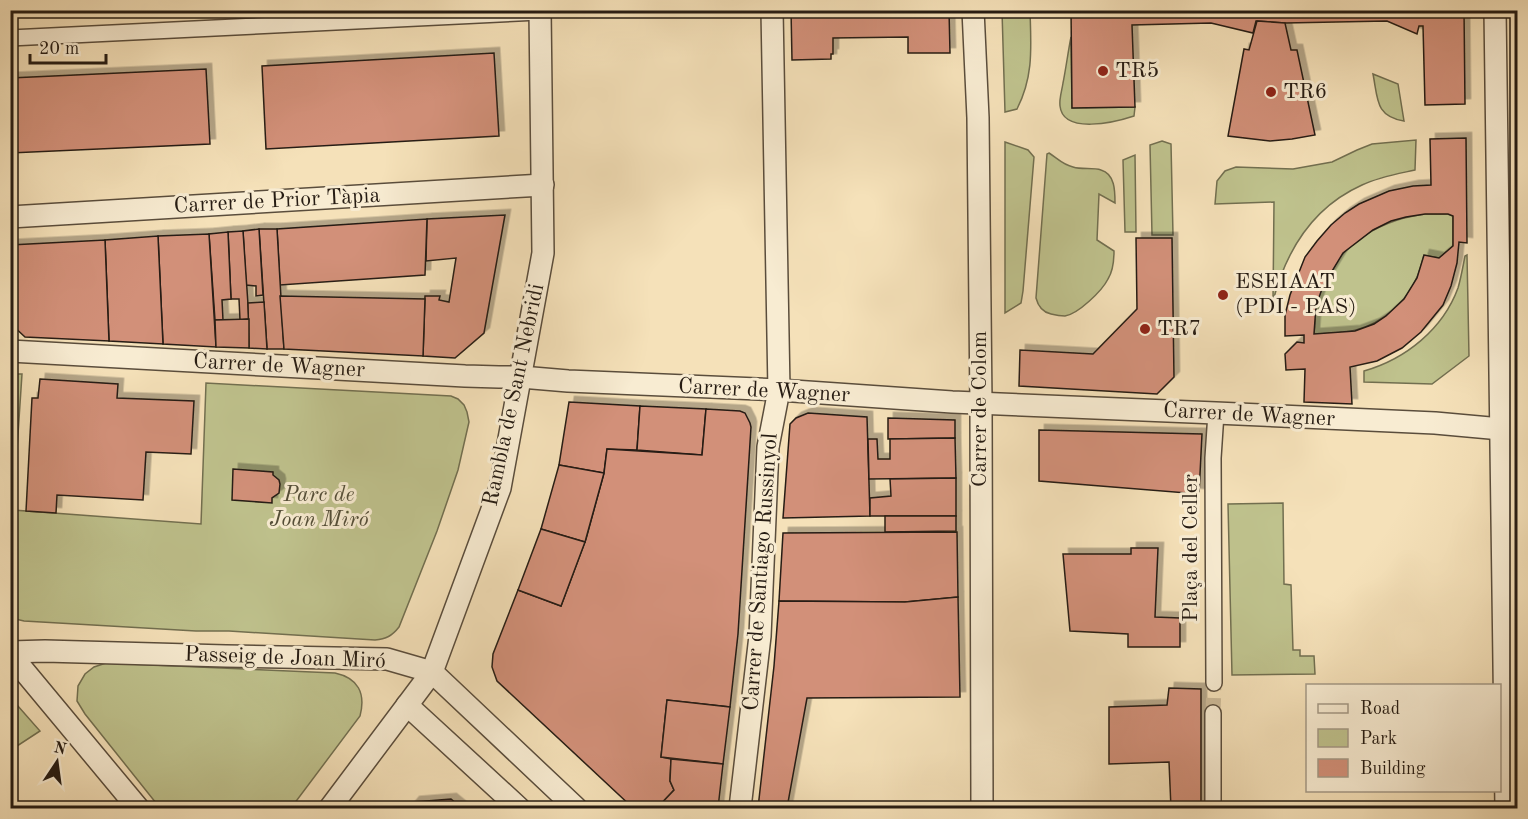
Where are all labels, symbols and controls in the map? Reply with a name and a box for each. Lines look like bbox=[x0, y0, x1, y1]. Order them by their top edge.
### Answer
scale bar bbox=[30, 27, 106, 65]
text: 20 m bbox=[39, 40, 79, 58]
place label: TR5 bbox=[1115, 60, 1159, 82]
marker: TR5 bbox=[1096, 64, 1110, 78]
place label: TR6 bbox=[1283, 81, 1327, 103]
marker: TR6 bbox=[1264, 85, 1278, 99]
street label: Carrer de Prior Tàpia bbox=[173, 185, 381, 217]
place label: ESEIAAT (PDI - PAS) bbox=[1235, 271, 1356, 318]
street label: Rambla de Sant Nebridi bbox=[480, 282, 548, 508]
marker: ESEIAAT (PDI - PAS) bbox=[1216, 288, 1230, 302]
place label: TR7 bbox=[1157, 318, 1201, 340]
marker: TR7 bbox=[1138, 322, 1152, 336]
street label: Carrer de Colom bbox=[969, 331, 991, 487]
street label: Carrer de Wagner bbox=[192, 351, 366, 381]
street label: Carrer de Wagner bbox=[677, 376, 851, 406]
street label: Carrer de Wagner bbox=[1162, 400, 1336, 430]
street label: Carrer de Santiago Russinyol bbox=[740, 432, 782, 712]
street label: Plaça del Celler bbox=[1180, 474, 1202, 622]
park label: Parc de Joan Miró bbox=[269, 484, 369, 531]
street label: Passeig de Joan Miró bbox=[184, 643, 386, 673]
legend bbox=[1306, 684, 1501, 792]
text: Road bbox=[1360, 700, 1400, 718]
text: Park bbox=[1360, 730, 1397, 748]
north arrow bbox=[27, 732, 87, 792]
text: N bbox=[52, 740, 68, 759]
text: Building bbox=[1360, 760, 1426, 778]

